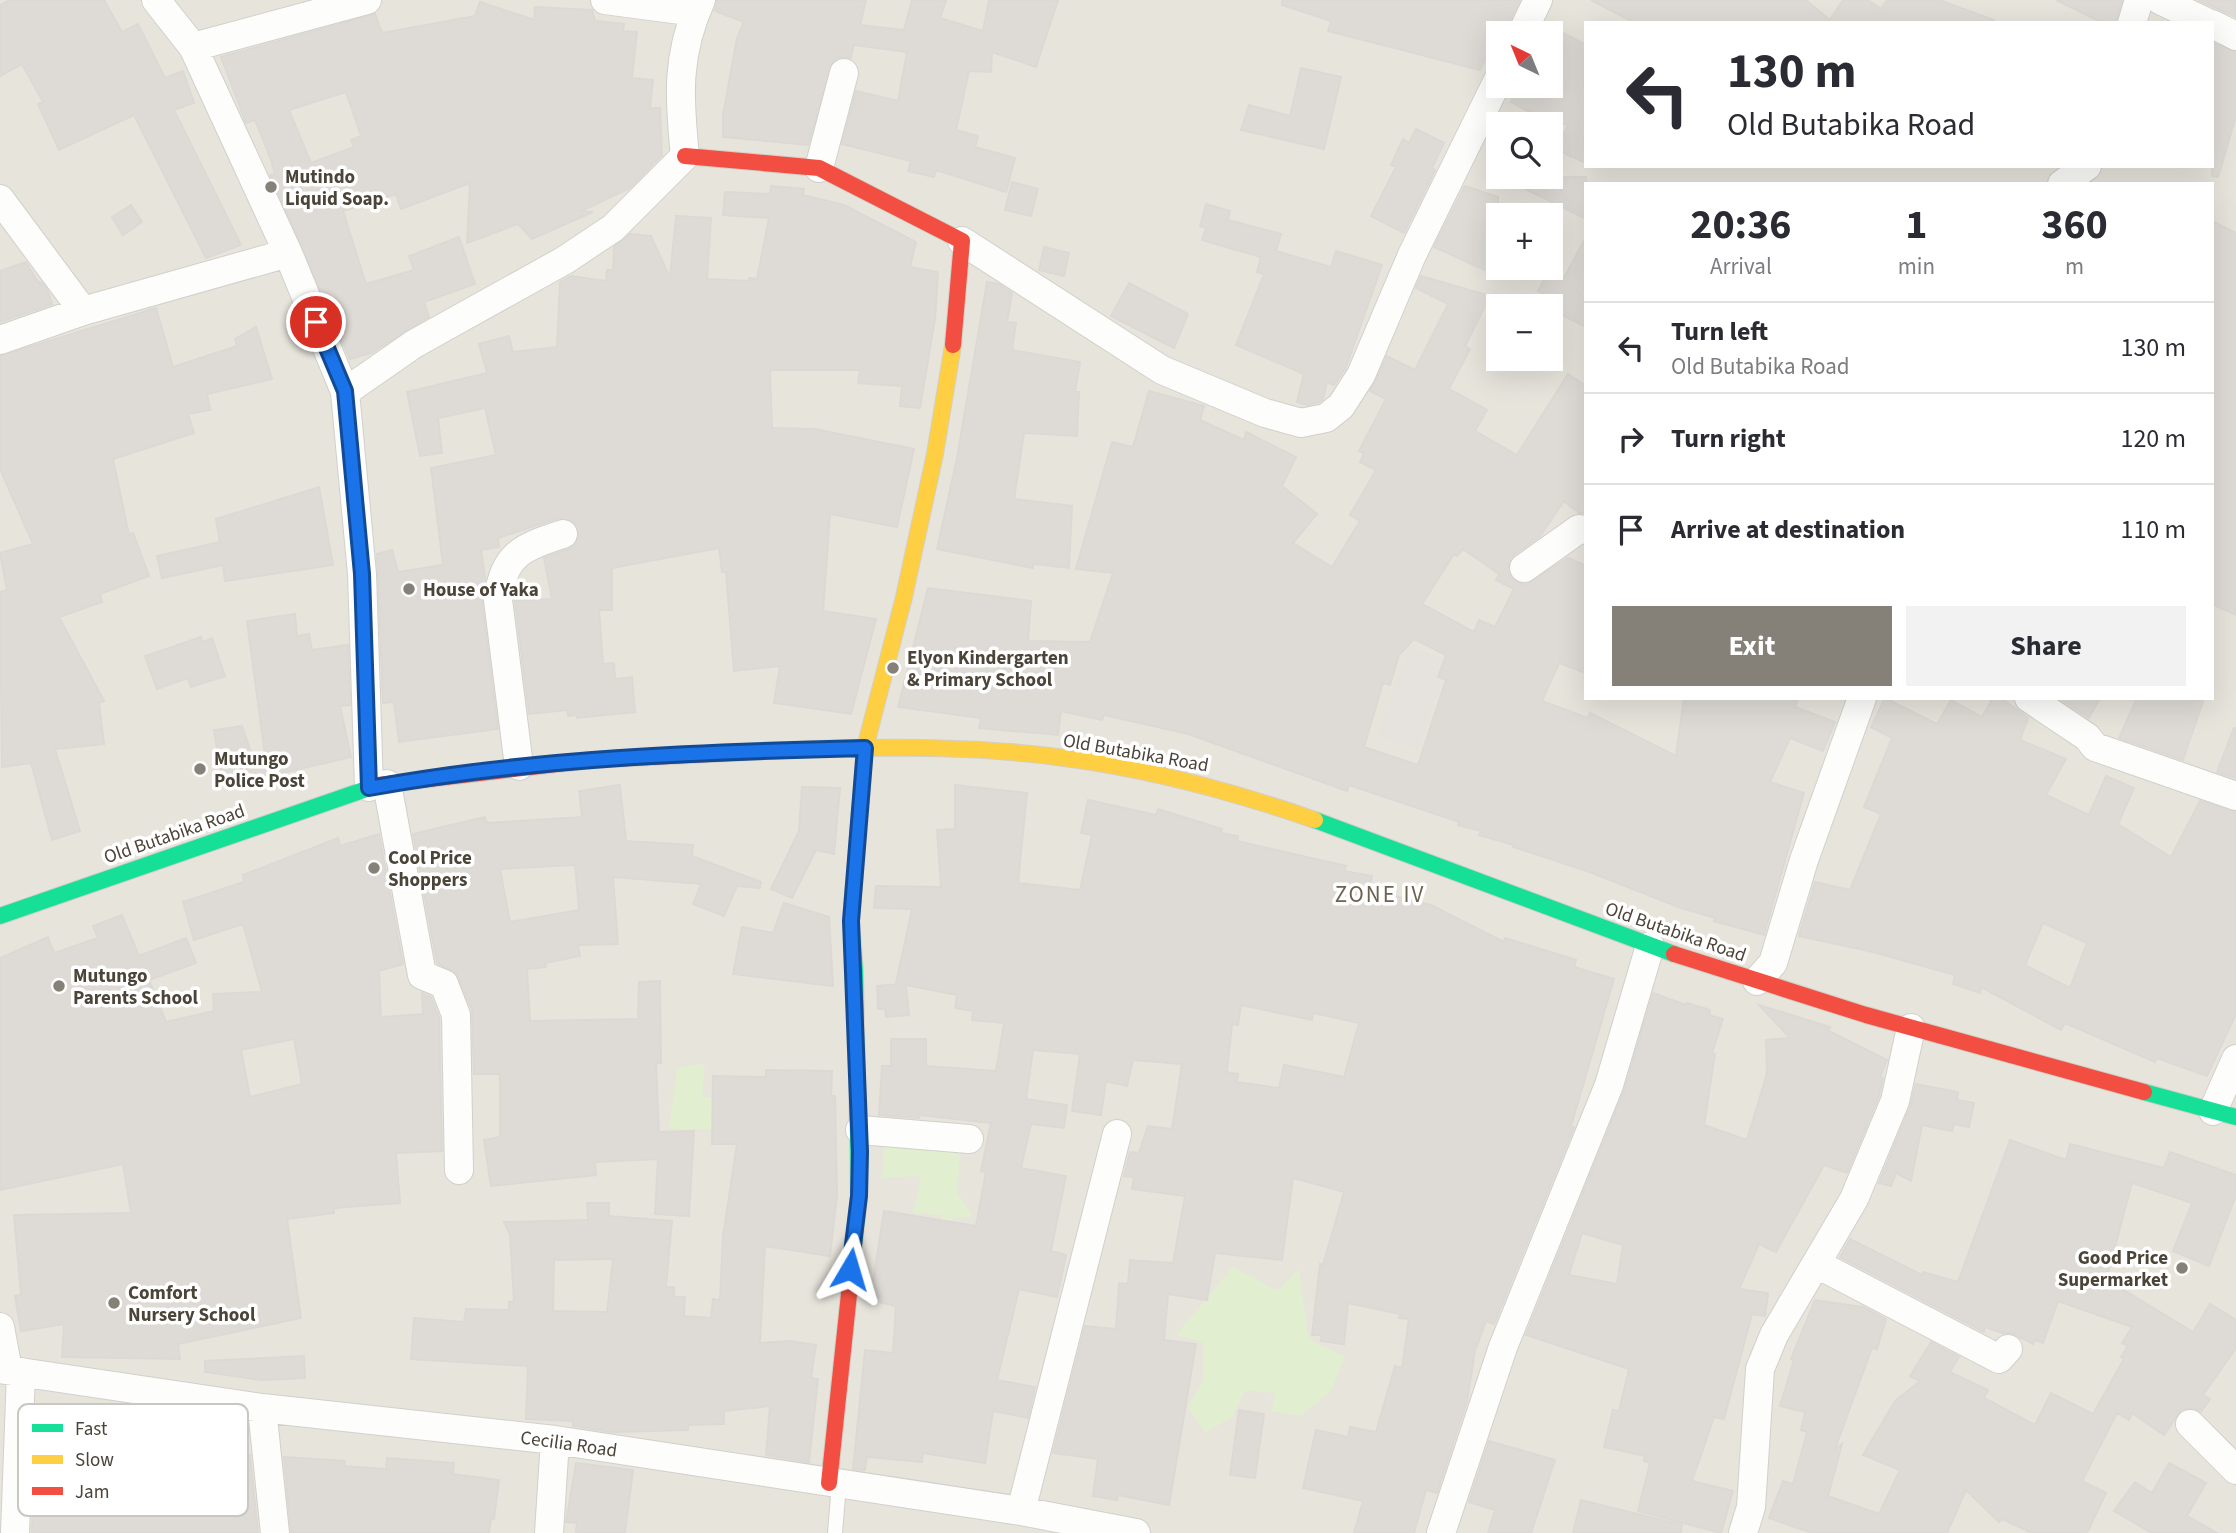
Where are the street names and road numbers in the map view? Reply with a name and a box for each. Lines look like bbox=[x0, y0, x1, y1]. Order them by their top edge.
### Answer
street label: Old Butabika Road bbox=[1061, 727, 1211, 780]
street label: Old Butabika Road bbox=[100, 798, 249, 871]
street label: Old Butabika Road bbox=[1601, 896, 1750, 969]
street label: Cecilia Road bbox=[519, 1424, 619, 1465]

